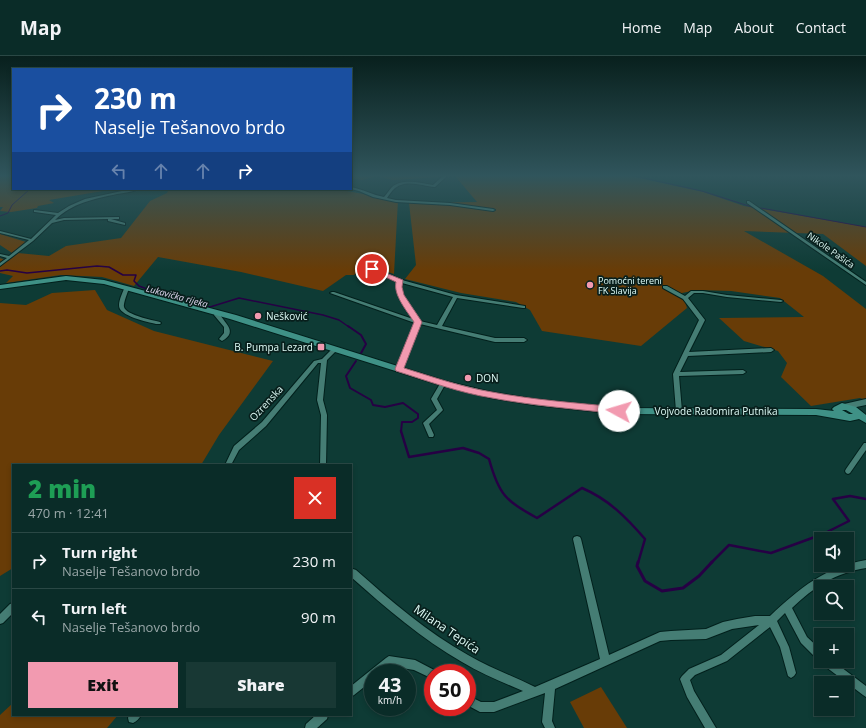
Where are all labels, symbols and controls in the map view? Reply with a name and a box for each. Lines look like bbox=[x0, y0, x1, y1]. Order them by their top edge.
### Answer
text: Map bbox=[20, 15, 61, 41]
text: Home bbox=[622, 18, 661, 37]
text: Map bbox=[683, 18, 712, 37]
text: About bbox=[734, 18, 774, 37]
text: Contact bbox=[796, 18, 846, 37]
text: 230 m bbox=[94, 79, 177, 117]
icon: right bbox=[28, 84, 80, 136]
text: Naselje Tešanovo brdo bbox=[94, 115, 285, 139]
icon: left bbox=[108, 160, 130, 182]
icon: ahead bbox=[150, 160, 172, 182]
icon: ahead bbox=[192, 160, 214, 182]
icon: right bbox=[234, 160, 256, 182]
street label: Nikole Pašića bbox=[805, 229, 857, 271]
pin bbox=[355, 252, 389, 286]
icon: arrive bbox=[361, 258, 383, 280]
place label: Pomoćni tereni FK Slavija bbox=[598, 274, 662, 297]
marker: Pomoćni tereni FK Slavija bbox=[585, 280, 595, 290]
water label: Lukavička rijeka bbox=[145, 282, 209, 310]
place label: Nešković bbox=[266, 309, 308, 323]
marker: Nešković bbox=[253, 311, 263, 321]
place label: B. Pumpa Lezard bbox=[234, 340, 313, 354]
marker: B. Pumpa Lezard bbox=[316, 342, 326, 352]
place label: DON bbox=[476, 371, 499, 385]
marker: DON bbox=[463, 373, 473, 383]
street label: Ozrenska bbox=[246, 382, 286, 424]
position arrow bbox=[598, 390, 640, 432]
street label: Vojvode Radomira Putnika bbox=[655, 404, 777, 418]
text: 2 min bbox=[28, 472, 96, 505]
button: close bbox=[294, 477, 336, 519]
text: 470 m · 12:41 bbox=[28, 504, 109, 522]
map controls bbox=[814, 532, 854, 716]
button: sound bbox=[814, 532, 854, 572]
text: Turn right bbox=[62, 542, 137, 562]
icon: right bbox=[28, 550, 50, 572]
text: 230 m bbox=[292, 551, 336, 571]
text: Naselje Tešanovo brdo bbox=[62, 562, 200, 580]
button: search bbox=[814, 580, 854, 620]
text: Turn left bbox=[62, 598, 127, 618]
street label: Milana Tepića bbox=[410, 600, 484, 658]
icon: left bbox=[28, 606, 50, 628]
text: 90 m bbox=[301, 607, 336, 627]
text: Naselje Tešanovo brdo bbox=[62, 618, 200, 636]
button: + bbox=[814, 628, 854, 668]
button: Exit bbox=[28, 662, 178, 708]
button: Share bbox=[186, 662, 336, 708]
speed limit sign: 50 bbox=[424, 664, 476, 716]
text: 43 bbox=[379, 671, 401, 698]
button: − bbox=[814, 676, 854, 716]
text: km/h bbox=[378, 693, 402, 707]

